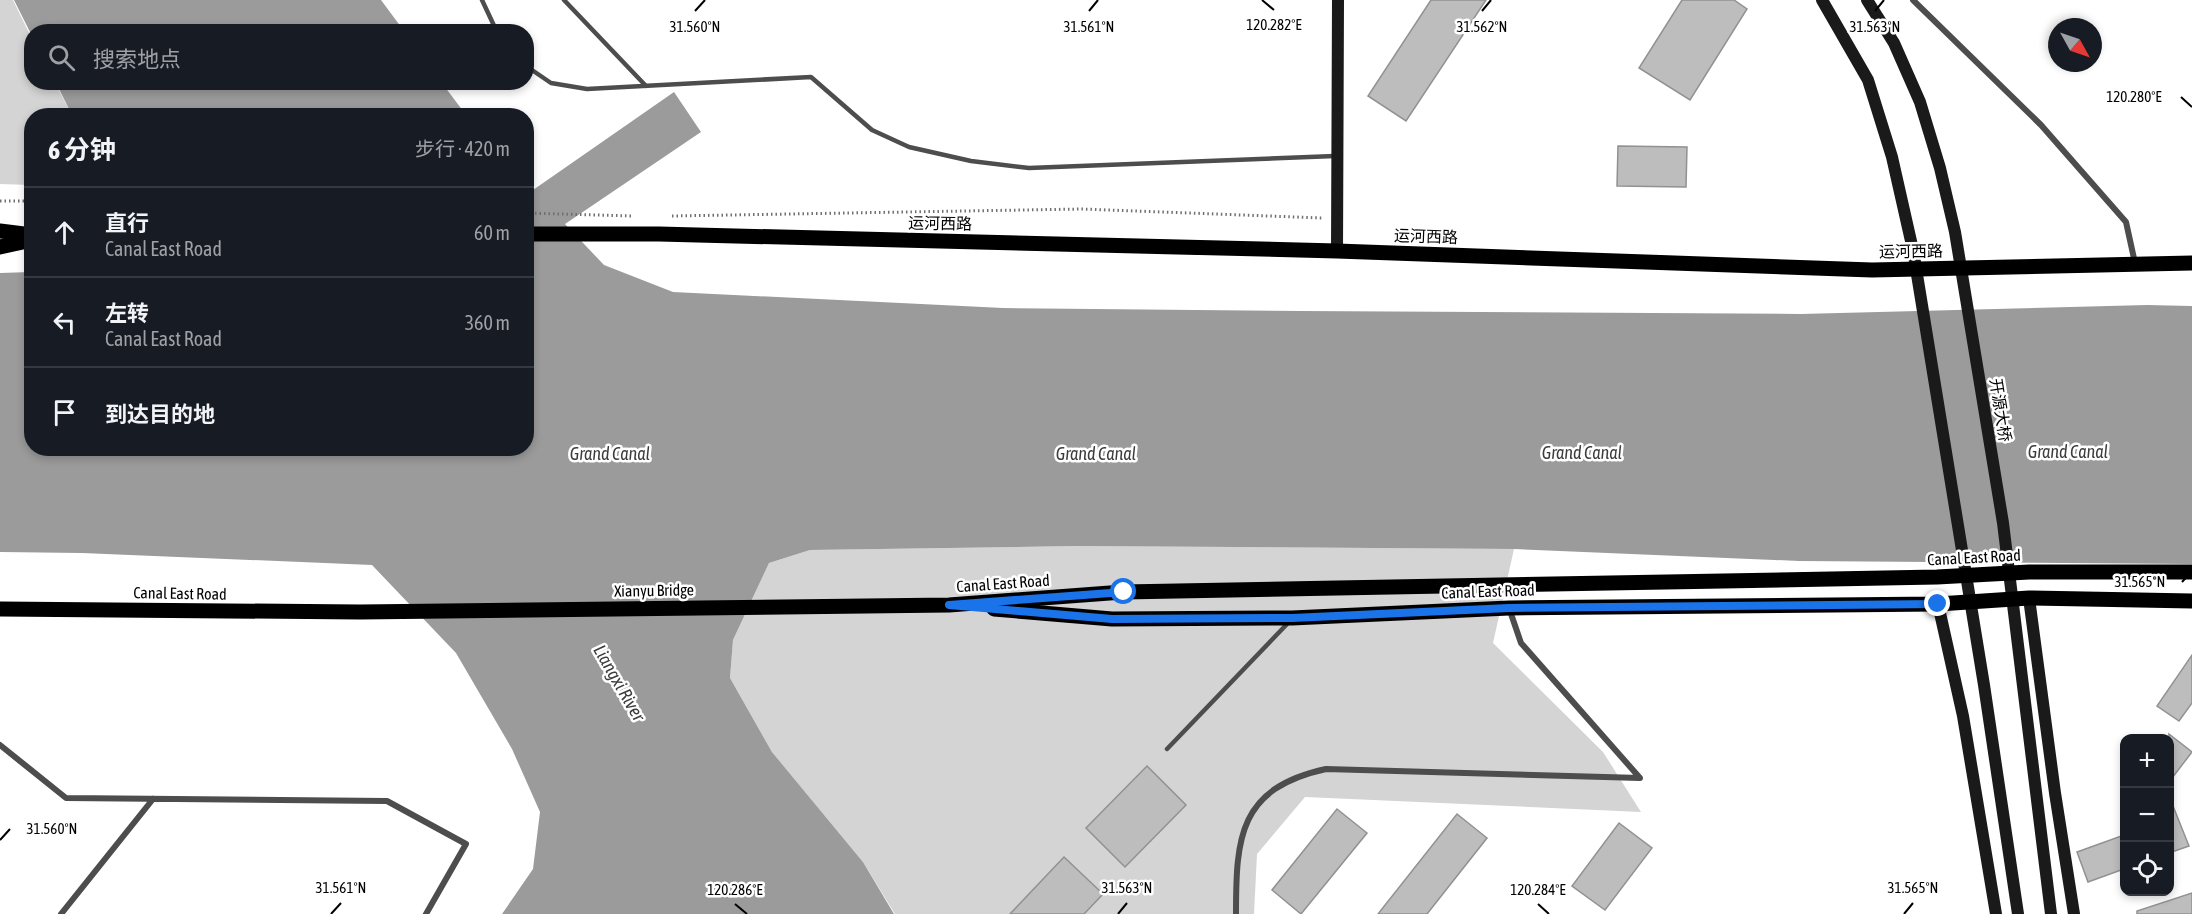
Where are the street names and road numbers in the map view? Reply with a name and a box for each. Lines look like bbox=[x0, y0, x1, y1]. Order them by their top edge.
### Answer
street label: 运河西路 bbox=[908, 213, 972, 233]
street label: 运河西路 bbox=[1394, 226, 1458, 246]
street label: 运河西路 bbox=[1879, 241, 1943, 261]
street label: 开源大桥 bbox=[1987, 377, 2015, 443]
street label: Canal East Road bbox=[1927, 546, 2021, 568]
street label: Canal East Road bbox=[956, 571, 1050, 595]
street label: Xianyu Bridge bbox=[614, 580, 694, 601]
street label: Canal East Road bbox=[1441, 580, 1535, 602]
street label: Canal East Road bbox=[133, 583, 227, 603]

